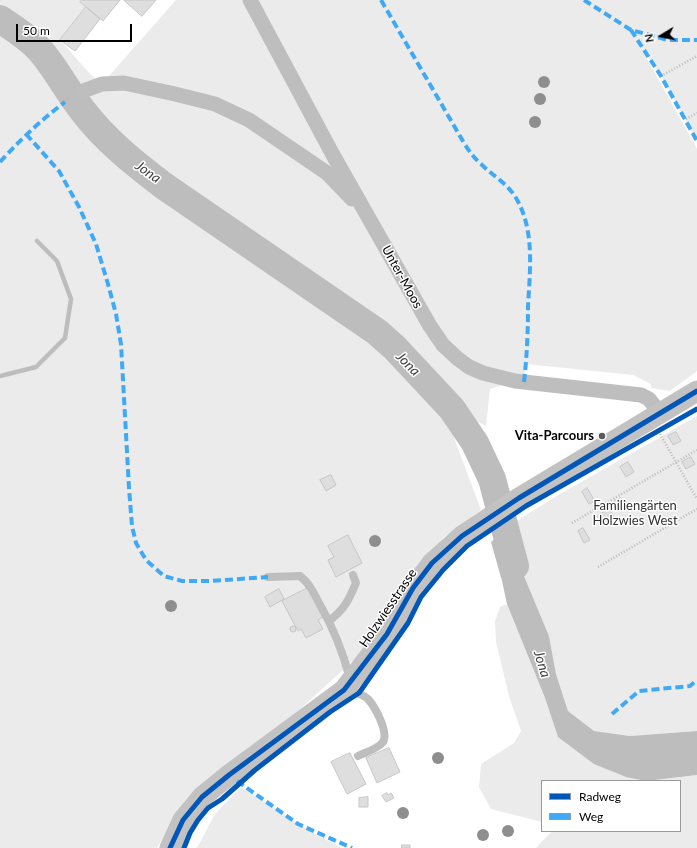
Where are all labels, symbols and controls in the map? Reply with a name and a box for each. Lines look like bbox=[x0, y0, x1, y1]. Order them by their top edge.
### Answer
scale bar bbox=[18, 16, 134, 42]
north arrow bbox=[641, 16, 681, 56]
text: 50 m bbox=[23, 23, 50, 38]
text: N bbox=[642, 33, 656, 43]
water label: Jona bbox=[132, 157, 164, 187]
street label: Unter-Moos bbox=[378, 243, 426, 311]
water label: Jona bbox=[392, 348, 424, 380]
place label: Vita-Parcours bbox=[515, 428, 594, 444]
marker: Vita-Parcours bbox=[597, 431, 607, 441]
park label: Familiengärten Holzwies West bbox=[592, 498, 678, 529]
street label: Holzwiesstrasse bbox=[356, 566, 420, 650]
water label: Jona bbox=[530, 649, 554, 679]
legend bbox=[541, 780, 681, 832]
text: Radweg bbox=[579, 789, 621, 804]
text: Weg bbox=[579, 809, 603, 824]

